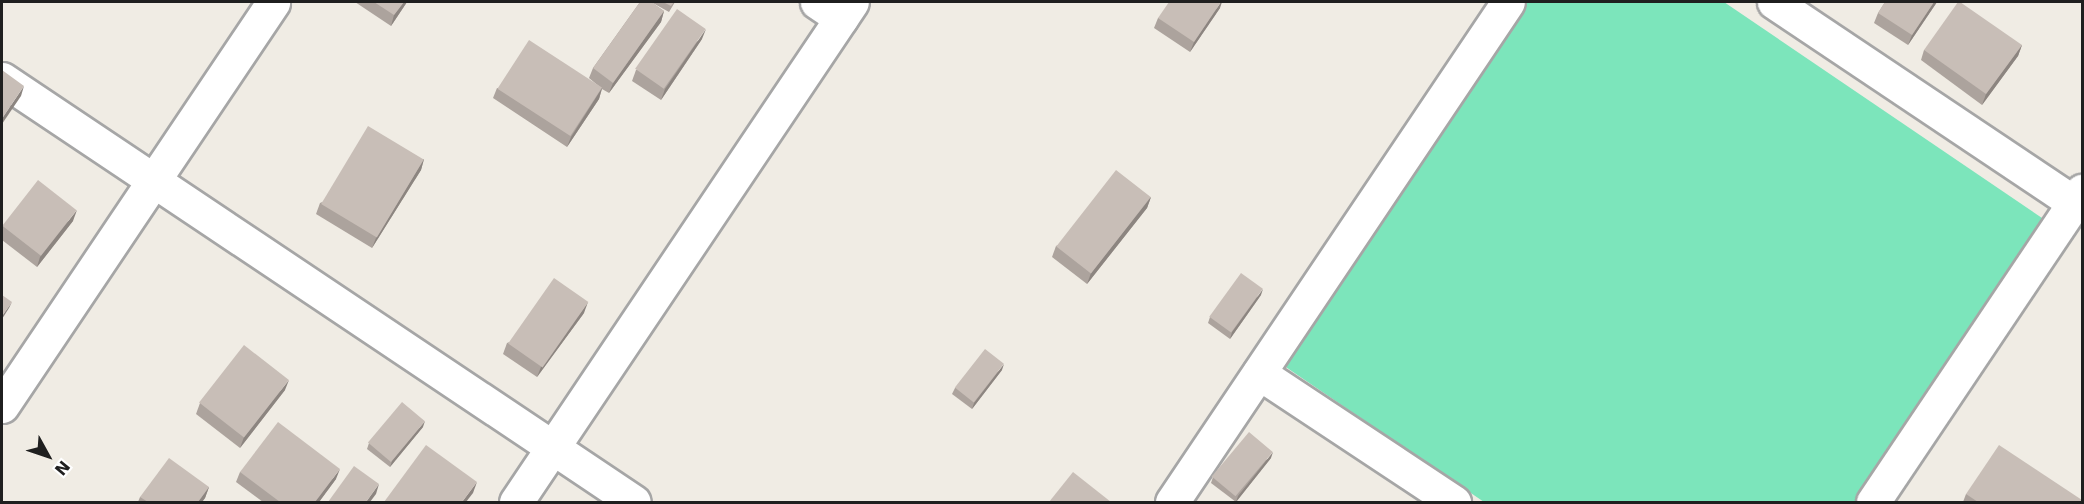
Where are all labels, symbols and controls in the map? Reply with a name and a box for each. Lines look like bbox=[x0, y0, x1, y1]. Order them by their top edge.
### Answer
north arrow bbox=[18, 426, 78, 486]
text: N bbox=[51, 457, 74, 479]

